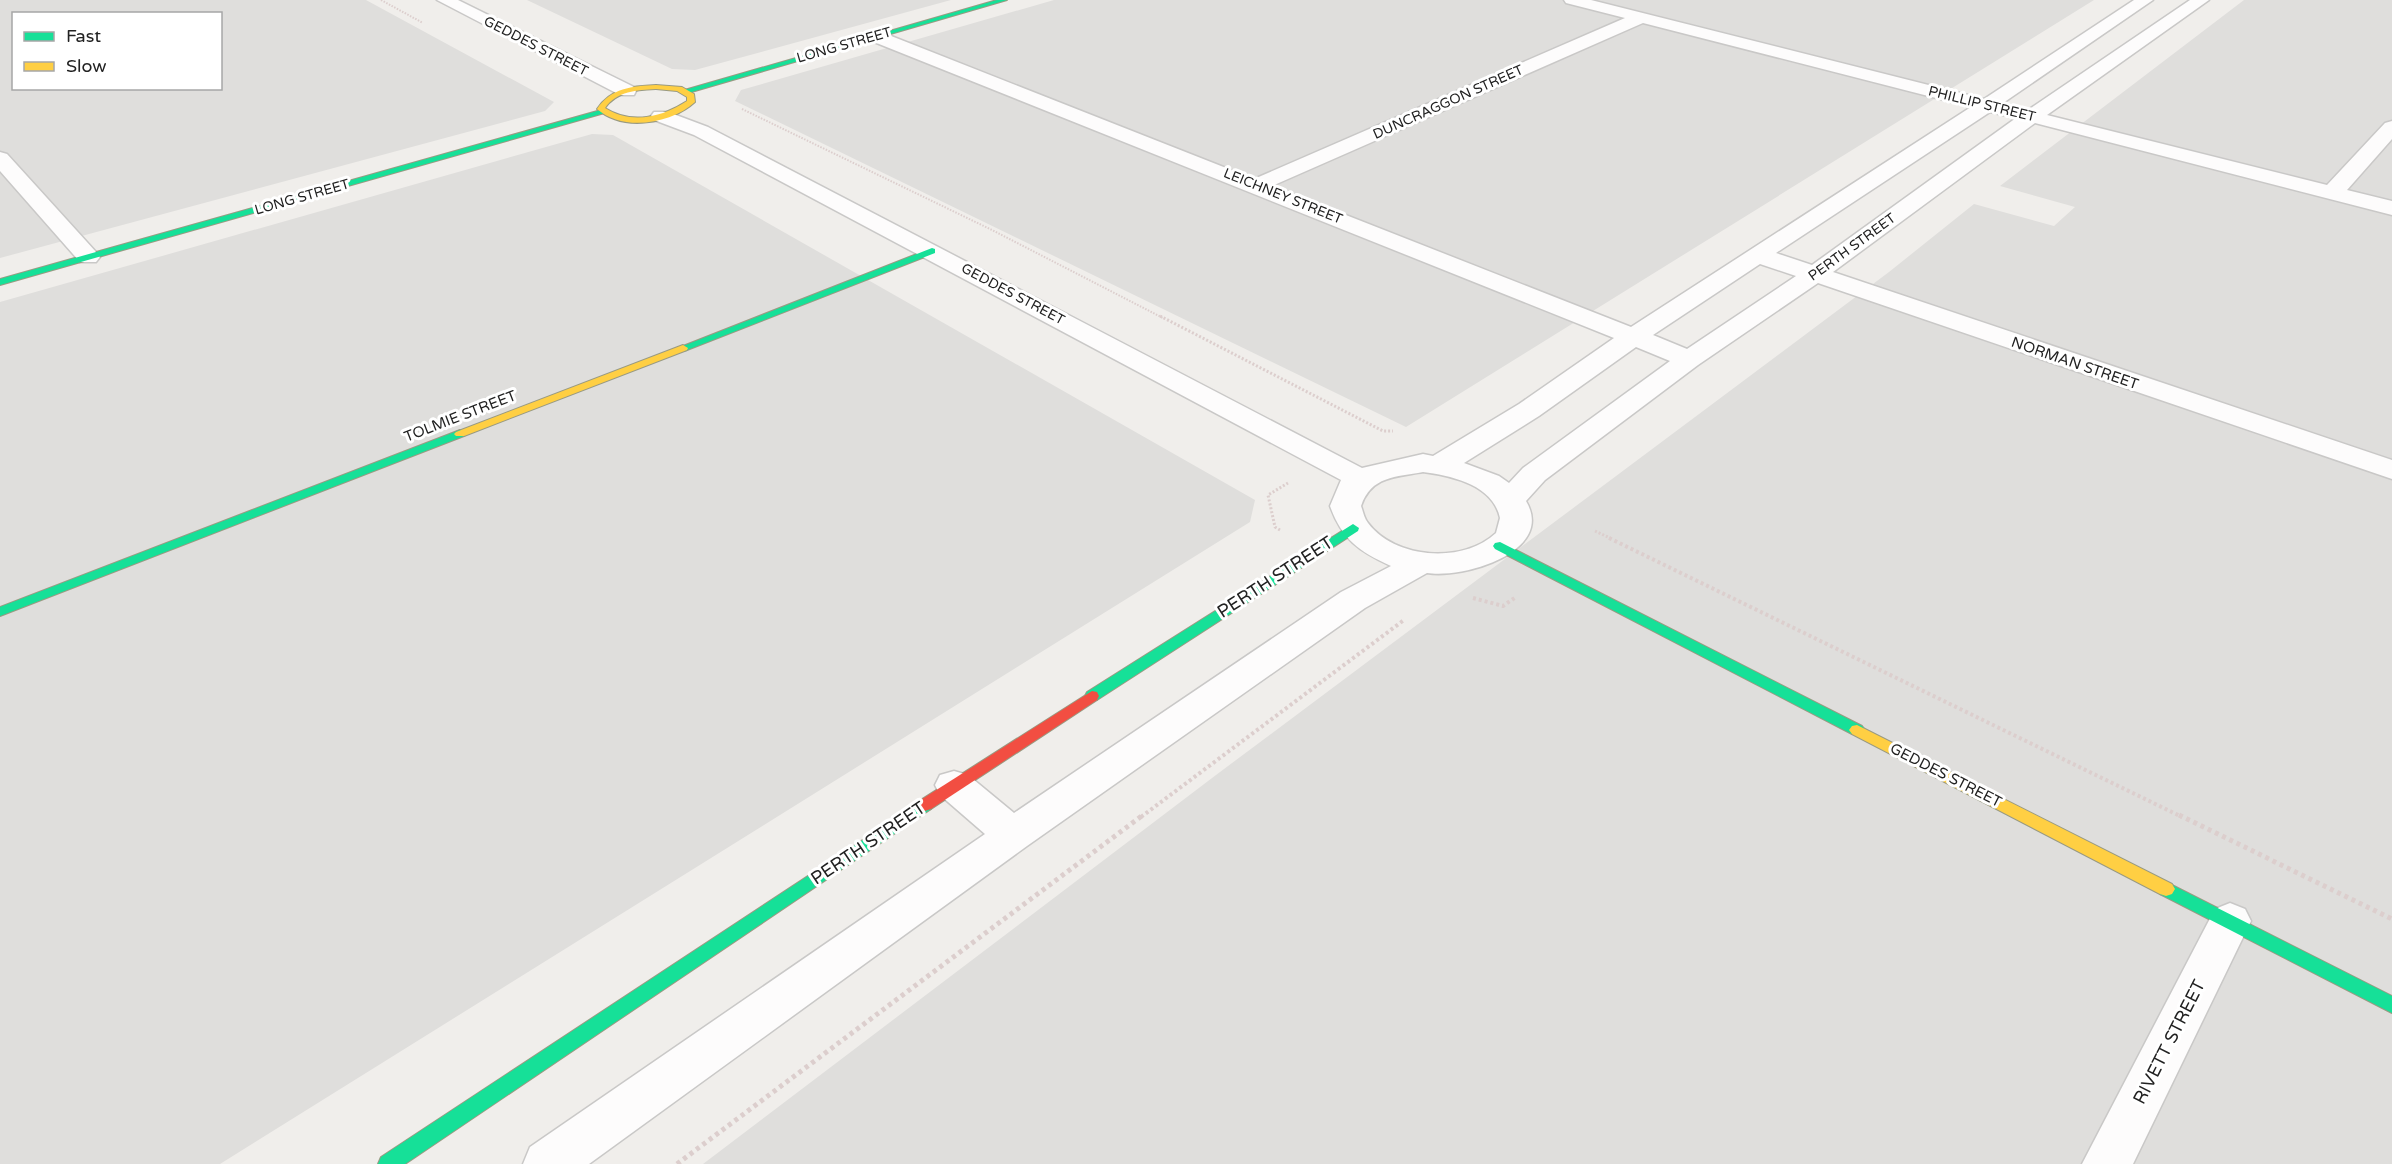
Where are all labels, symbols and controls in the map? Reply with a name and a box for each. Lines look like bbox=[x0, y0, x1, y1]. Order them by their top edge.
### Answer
legend bbox=[12, 12, 222, 90]
street label: GEDDES STREET bbox=[481, 12, 591, 80]
street label: LONG STREET bbox=[795, 23, 894, 67]
text: Fast bbox=[66, 25, 101, 47]
text: Slow bbox=[66, 55, 107, 77]
street label: DUNCRAGGON STREET bbox=[1370, 61, 1526, 143]
street label: PHILLIP STREET bbox=[1927, 82, 2038, 126]
street label: LEICHNEY STREET bbox=[1221, 164, 1346, 228]
street label: LONG STREET bbox=[253, 175, 352, 219]
street label: PERTH STREET bbox=[1805, 209, 1899, 284]
street label: GEDDES STREET bbox=[958, 260, 1068, 329]
street label: NORMAN STREET bbox=[2009, 333, 2141, 393]
street label: TOLMIE STREET bbox=[401, 386, 519, 446]
street label: PERTH STREET bbox=[1213, 531, 1337, 623]
street label: GEDDES STREET bbox=[1887, 739, 2005, 811]
street label: PERTH STREET bbox=[806, 796, 930, 890]
street label: RIVETT STREET bbox=[2128, 976, 2210, 1108]

